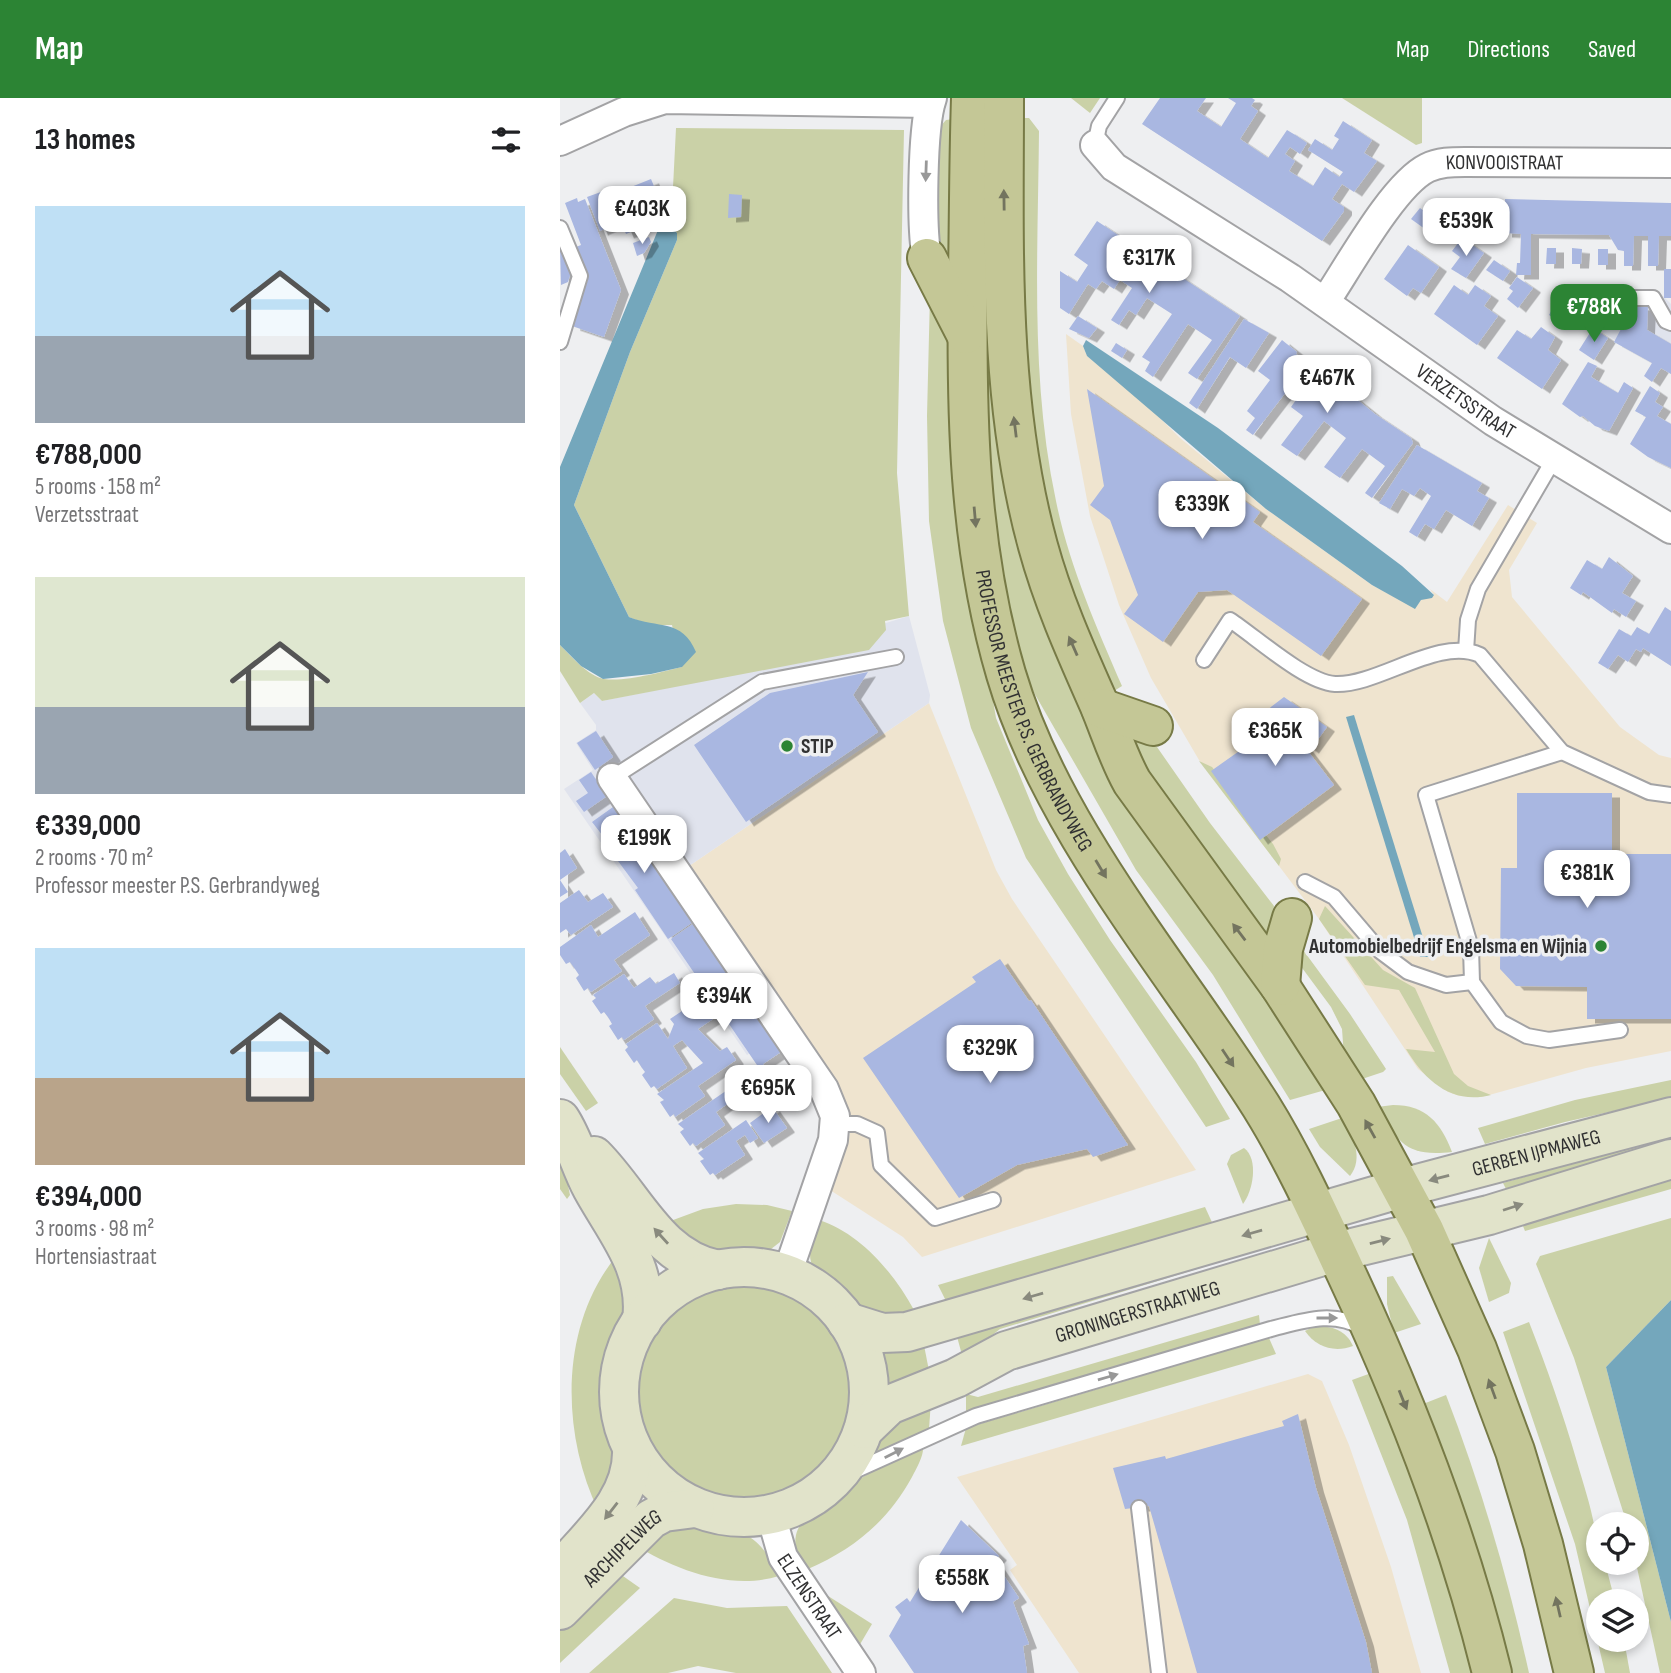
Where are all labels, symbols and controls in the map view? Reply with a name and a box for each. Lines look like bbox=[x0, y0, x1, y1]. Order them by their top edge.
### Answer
text: Map bbox=[35, 29, 84, 69]
text: Map bbox=[1396, 35, 1429, 64]
text: Directions bbox=[1467, 35, 1550, 64]
text: Saved bbox=[1588, 35, 1636, 64]
icon: filters bbox=[487, 121, 525, 159]
text: 13 homes bbox=[35, 122, 136, 158]
street label: KONVOOISTRAAT bbox=[1445, 150, 1564, 176]
one-way arrow bbox=[920, 160, 931, 182]
pin: €403K bbox=[593, 186, 691, 246]
one-way arrow bbox=[999, 189, 1010, 211]
text: €403K bbox=[614, 195, 670, 223]
pin: €539K bbox=[1417, 198, 1515, 258]
text: €539K bbox=[1439, 207, 1493, 235]
pin: €317K bbox=[1100, 236, 1198, 295]
text: €317K bbox=[1123, 244, 1175, 272]
icon: home bbox=[217, 252, 343, 378]
pin: €788K bbox=[1545, 285, 1643, 344]
text: €788K bbox=[1566, 293, 1622, 321]
pin: €467K bbox=[1278, 356, 1376, 415]
street label: VERZETSSTRAAT bbox=[1411, 359, 1520, 445]
text: €467K bbox=[1299, 364, 1355, 392]
one-way arrow bbox=[1009, 416, 1020, 438]
text: €788,000 bbox=[35, 437, 142, 473]
text: 5 rooms · 158 m² bbox=[35, 473, 161, 501]
pin: €339K bbox=[1153, 482, 1251, 541]
text: €339K bbox=[1174, 490, 1230, 518]
text: Verzetsstraat bbox=[35, 501, 139, 529]
one-way arrow bbox=[970, 507, 981, 529]
street label: PROFESSOR MEESTER P.S. GERBRANDYWEG bbox=[970, 568, 1098, 856]
icon: home bbox=[217, 623, 343, 749]
one-way arrow bbox=[1067, 636, 1079, 656]
pin: €365K bbox=[1226, 708, 1324, 768]
text: €365K bbox=[1248, 717, 1302, 745]
place label: STIP bbox=[801, 734, 834, 759]
marker: STIP bbox=[779, 738, 795, 754]
text: €339,000 bbox=[35, 808, 141, 844]
pin: €199K bbox=[595, 816, 693, 875]
text: €199K bbox=[617, 824, 671, 852]
text: 2 rooms · 70 m² bbox=[35, 844, 153, 872]
pin: €381K bbox=[1538, 850, 1636, 910]
text: €381K bbox=[1560, 859, 1614, 887]
one-way arrow bbox=[1095, 860, 1107, 879]
text: Professor meester P.S. Gerbrandyweg bbox=[35, 872, 320, 900]
one-way arrow bbox=[1232, 923, 1246, 941]
place label: Automobielbedrijf Engelsma en Wijnia bbox=[1308, 934, 1587, 959]
marker: Automobielbedrijf Engelsma en Wijnia bbox=[1593, 938, 1609, 954]
pin: €394K bbox=[675, 974, 773, 1033]
text: €394K bbox=[696, 982, 752, 1010]
icon: home bbox=[217, 994, 343, 1120]
pin: €329K bbox=[941, 1026, 1039, 1085]
text: €329K bbox=[963, 1034, 1017, 1062]
one-way arrow bbox=[1221, 1049, 1235, 1067]
pin: €695K bbox=[719, 1066, 817, 1125]
text: €695K bbox=[741, 1074, 795, 1102]
one-way arrow bbox=[1364, 1118, 1376, 1138]
street label: GERBEN IJPMAWEG bbox=[1469, 1124, 1603, 1182]
one-way arrow bbox=[1428, 1173, 1450, 1184]
text: €394,000 bbox=[35, 1179, 142, 1215]
one-way arrow bbox=[1503, 1201, 1524, 1212]
text: 3 rooms · 98 m² bbox=[35, 1215, 154, 1243]
one-way arrow bbox=[654, 1228, 669, 1245]
one-way arrow bbox=[1240, 1228, 1262, 1239]
one-way arrow bbox=[1369, 1235, 1391, 1246]
text: Hortensiastraat bbox=[35, 1243, 157, 1271]
street label: GRONINGERSTRAATWEG bbox=[1052, 1276, 1223, 1349]
one-way arrow bbox=[1023, 1292, 1044, 1302]
one-way arrow bbox=[1316, 1312, 1338, 1324]
one-way arrow bbox=[1098, 1372, 1119, 1382]
one-way arrow bbox=[1486, 1379, 1497, 1400]
one-way arrow bbox=[1397, 1390, 1408, 1411]
one-way arrow bbox=[884, 1448, 904, 1459]
one-way arrow bbox=[603, 1502, 618, 1520]
street label: ARCHIPELWEG bbox=[577, 1504, 666, 1593]
map controls bbox=[1586, 1512, 1649, 1652]
button: locate bbox=[1586, 1512, 1649, 1575]
street label: ELZENSTRAAT bbox=[771, 1549, 847, 1644]
pin: €558K bbox=[913, 1556, 1011, 1615]
text: €558K bbox=[935, 1564, 989, 1592]
button: layers bbox=[1586, 1589, 1649, 1652]
one-way arrow bbox=[1552, 1596, 1563, 1618]

